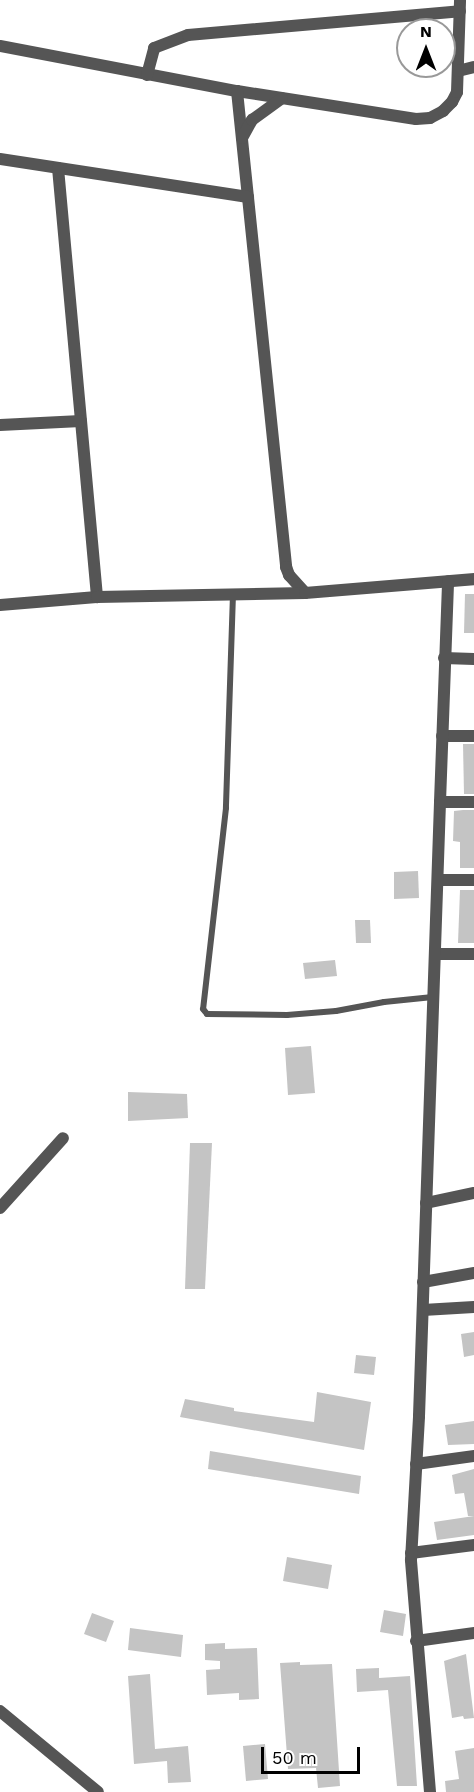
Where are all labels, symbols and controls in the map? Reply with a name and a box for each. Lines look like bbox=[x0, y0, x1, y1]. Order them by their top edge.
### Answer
north arrow bbox=[396, 18, 456, 78]
text: N bbox=[420, 22, 432, 41]
scale bar bbox=[264, 1735, 363, 1773]
text: 50 m bbox=[272, 1747, 317, 1768]

